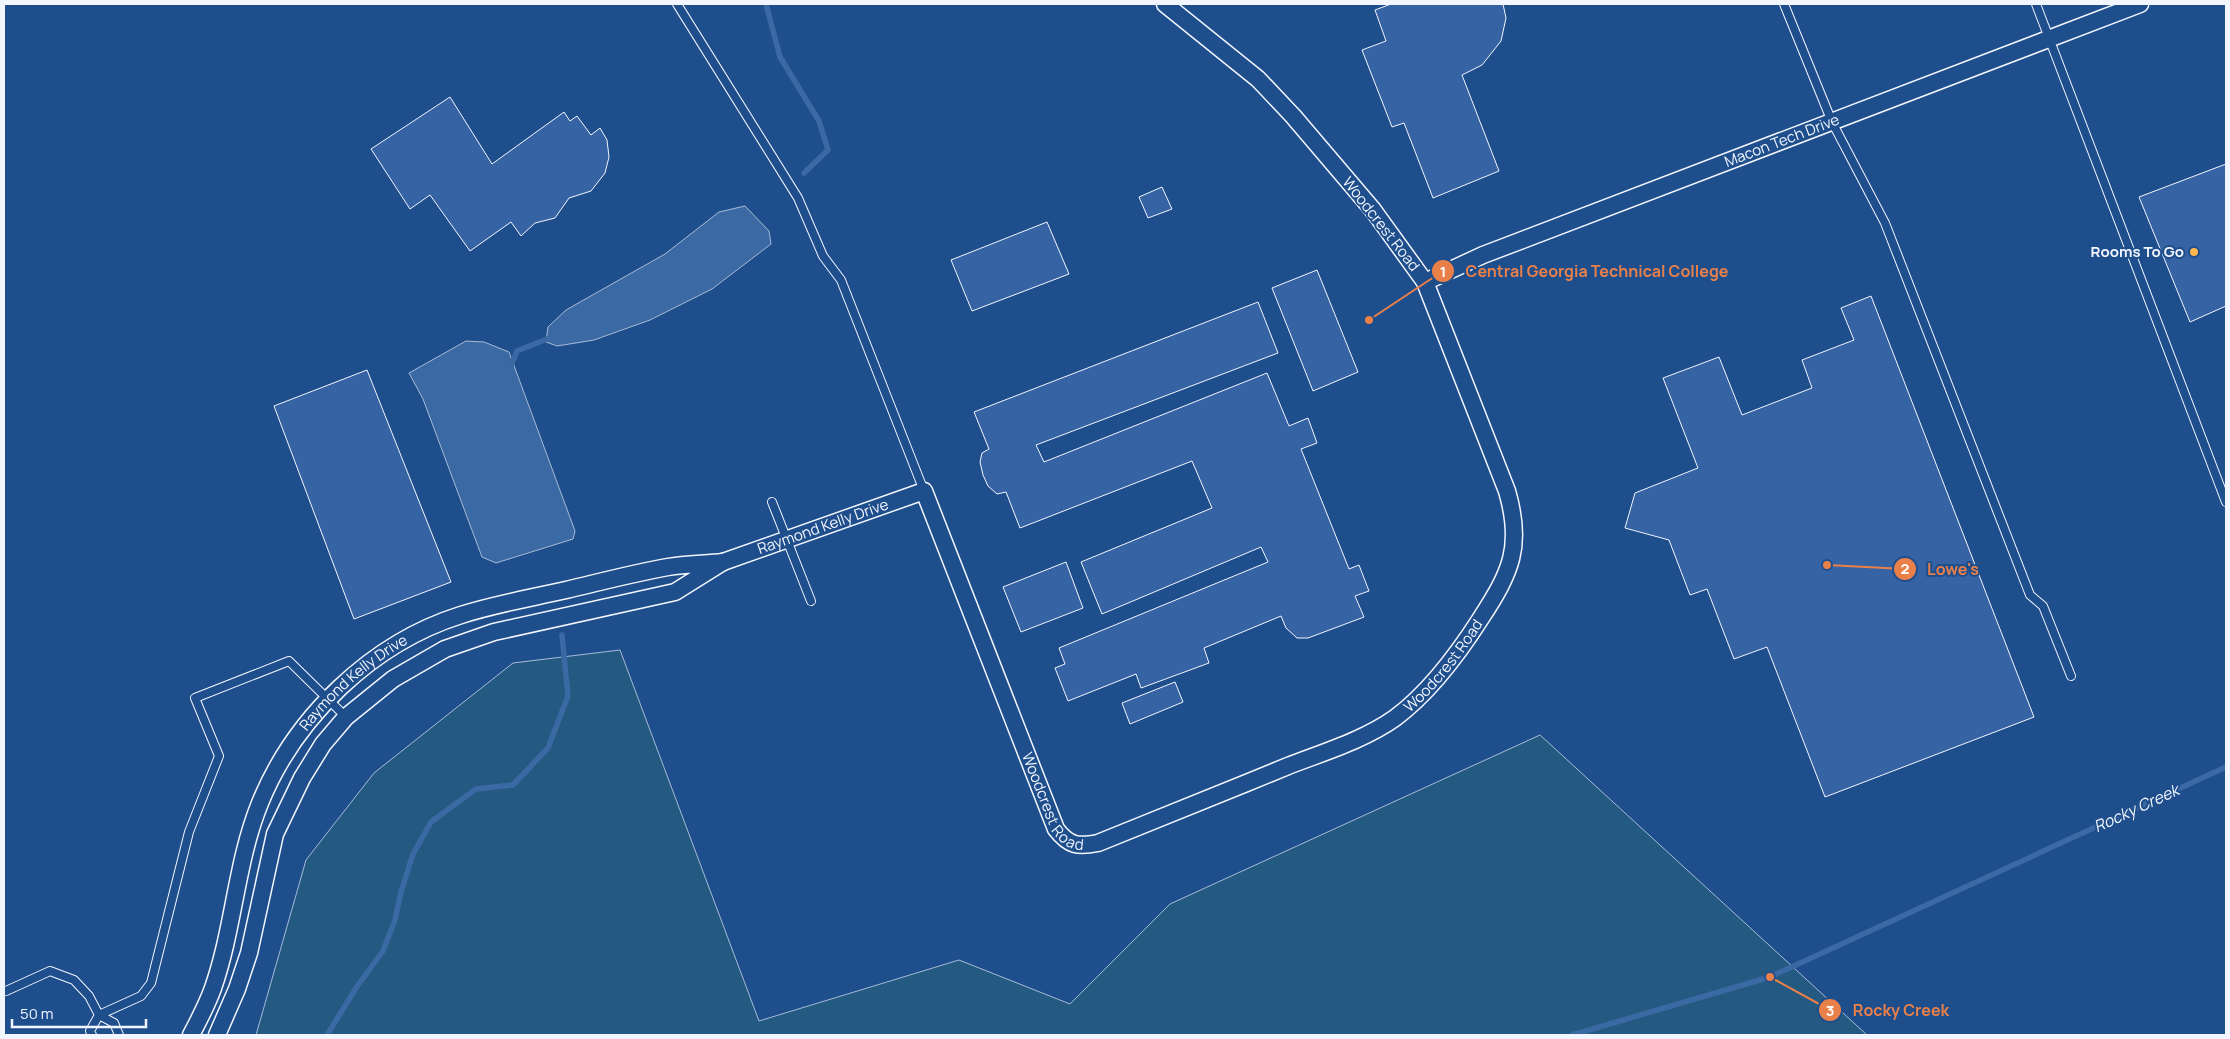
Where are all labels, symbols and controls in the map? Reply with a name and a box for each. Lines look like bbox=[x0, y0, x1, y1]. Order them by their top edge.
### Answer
street label: Macon Tech Drive bbox=[1721, 109, 1843, 172]
street label: Woodcrest Road bbox=[1338, 172, 1425, 275]
place label: Rooms To Go bbox=[2091, 241, 2184, 262]
marker: Rooms To Go bbox=[2188, 246, 2200, 258]
callout: Central Georgia Technical College bbox=[1431, 256, 1739, 287]
text: Central Georgia Technical College bbox=[1466, 260, 1729, 282]
text: 1 bbox=[1440, 261, 1446, 282]
street label: Raymond Kelly Drive bbox=[754, 493, 891, 559]
callout: Lowe's bbox=[1893, 554, 1989, 585]
text: 2 bbox=[1901, 558, 1910, 579]
text: Lowe's bbox=[1927, 558, 1979, 580]
street label: Woodcrest Road bbox=[1399, 615, 1487, 717]
street label: Raymond Kelly Drive bbox=[294, 629, 411, 735]
street label: Woodcrest Road bbox=[1017, 749, 1085, 855]
water label: Rocky Creek bbox=[2090, 778, 2184, 837]
callout: Rocky Creek bbox=[1818, 995, 1959, 1026]
scale bar bbox=[12, 996, 146, 1028]
text: Rocky Creek bbox=[1853, 999, 1950, 1021]
text: 3 bbox=[1826, 1000, 1834, 1021]
text: 50 m bbox=[20, 1003, 54, 1024]

